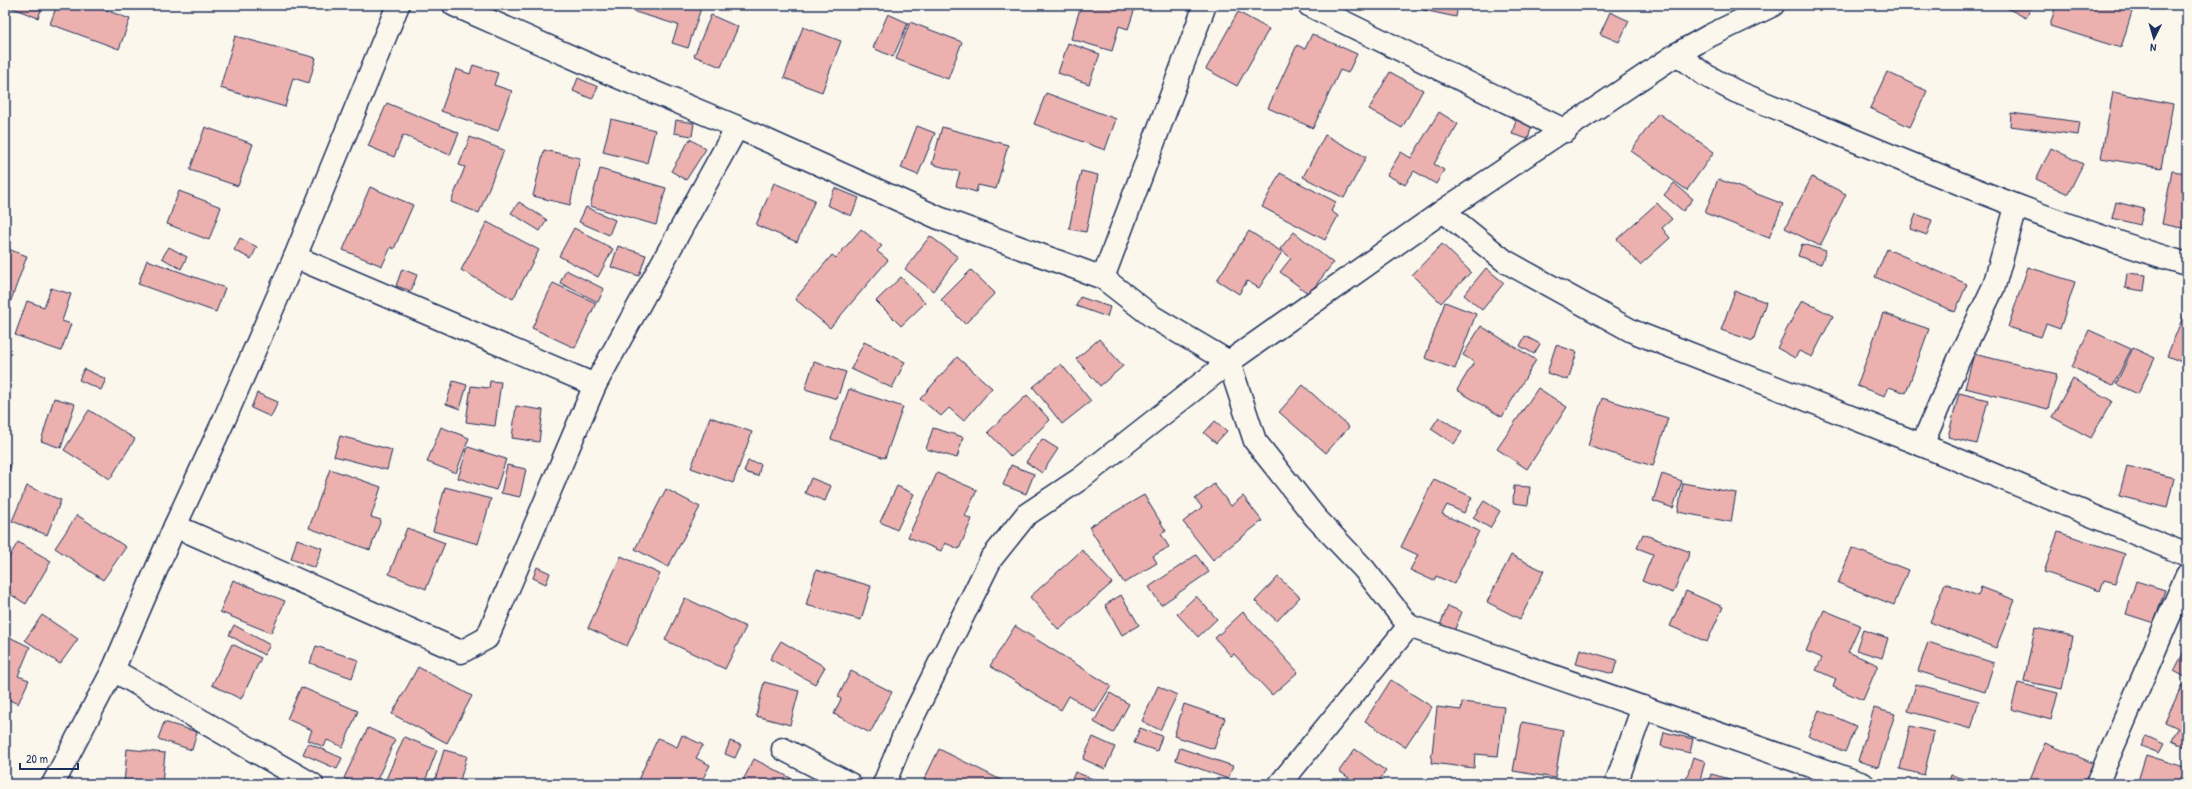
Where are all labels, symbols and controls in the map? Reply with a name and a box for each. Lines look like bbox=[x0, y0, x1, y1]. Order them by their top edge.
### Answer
north arrow bbox=[2134, 18, 2174, 58]
text: N bbox=[2149, 41, 2157, 55]
scale bar bbox=[20, 745, 78, 771]
text: 20 m bbox=[26, 750, 48, 767]

